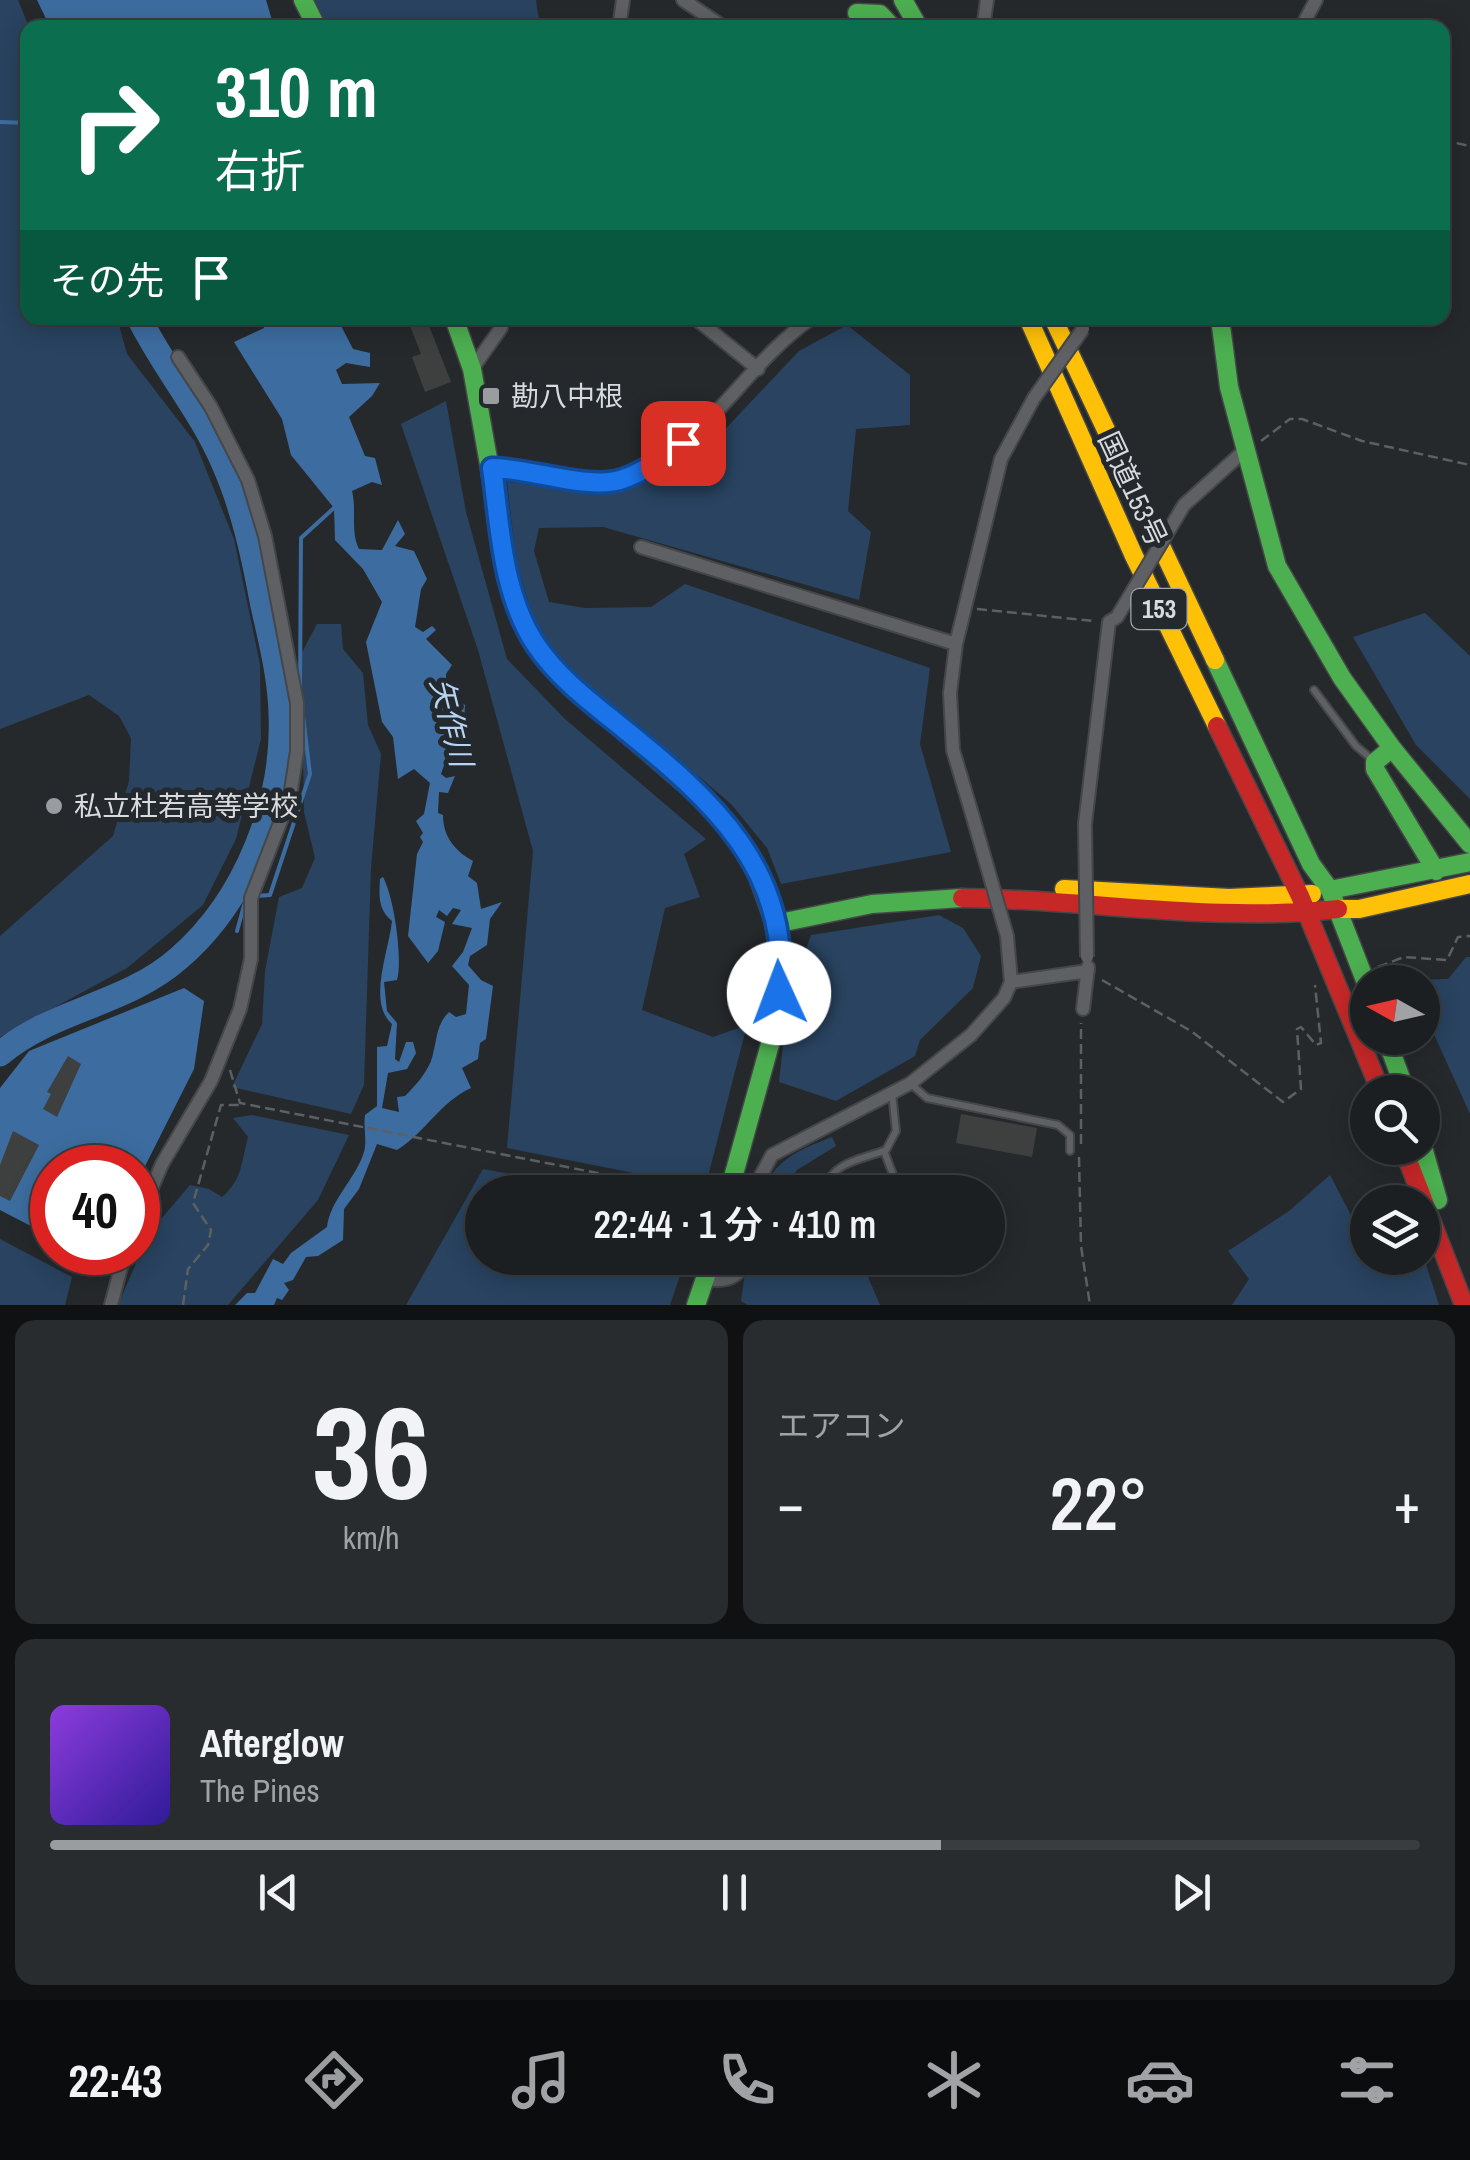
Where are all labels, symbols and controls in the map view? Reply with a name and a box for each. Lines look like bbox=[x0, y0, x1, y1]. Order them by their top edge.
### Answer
text: 310 m bbox=[215, 45, 378, 139]
icon: right bbox=[50, 60, 180, 190]
text: 右折 bbox=[215, 140, 305, 201]
icon: arrive bbox=[184, 250, 239, 305]
text: その先 bbox=[50, 255, 164, 306]
place label: 勘八中根 bbox=[511, 377, 623, 415]
marker: 勘八中根 bbox=[480, 385, 502, 407]
pin bbox=[641, 401, 726, 486]
icon: arrive bbox=[656, 416, 711, 471]
street label: 国道153号 bbox=[1090, 426, 1176, 552]
road number: 153 bbox=[1132, 589, 1186, 629]
water label: 矢作川 bbox=[422, 673, 483, 773]
place label: 私立杜若高等学校 bbox=[74, 787, 298, 825]
marker: 私立杜若高等学校 bbox=[43, 795, 65, 817]
position arrow bbox=[727, 941, 831, 1045]
north arrow bbox=[1350, 965, 1440, 1055]
map controls bbox=[1350, 965, 1440, 1275]
button: search bbox=[1350, 1075, 1440, 1165]
speed limit sign: 40 bbox=[30, 1145, 160, 1275]
button: layers bbox=[1350, 1185, 1440, 1275]
text: 22:44 · 1 分 · 410 m bbox=[594, 1199, 876, 1250]
text: 36 bbox=[312, 1363, 431, 1539]
text: エアコン bbox=[778, 1404, 906, 1447]
text: 22° bbox=[1050, 1452, 1148, 1553]
text: − bbox=[778, 1466, 804, 1540]
text: + bbox=[1394, 1466, 1420, 1540]
text: km/h bbox=[343, 1516, 400, 1559]
text: Afterglow bbox=[200, 1718, 344, 1769]
text: The Pines bbox=[200, 1769, 320, 1812]
icon: previous bbox=[251, 1865, 306, 1920]
icon: pause bbox=[707, 1865, 762, 1920]
icon: next bbox=[1164, 1865, 1219, 1920]
icon: directions bbox=[299, 2045, 369, 2115]
icon: music bbox=[506, 2045, 576, 2115]
icon: phone bbox=[712, 2045, 782, 2115]
icon: climate bbox=[919, 2045, 989, 2115]
icon: car bbox=[1125, 2045, 1195, 2115]
icon: filters bbox=[1332, 2045, 1402, 2115]
text: 22:43 bbox=[68, 2050, 163, 2111]

